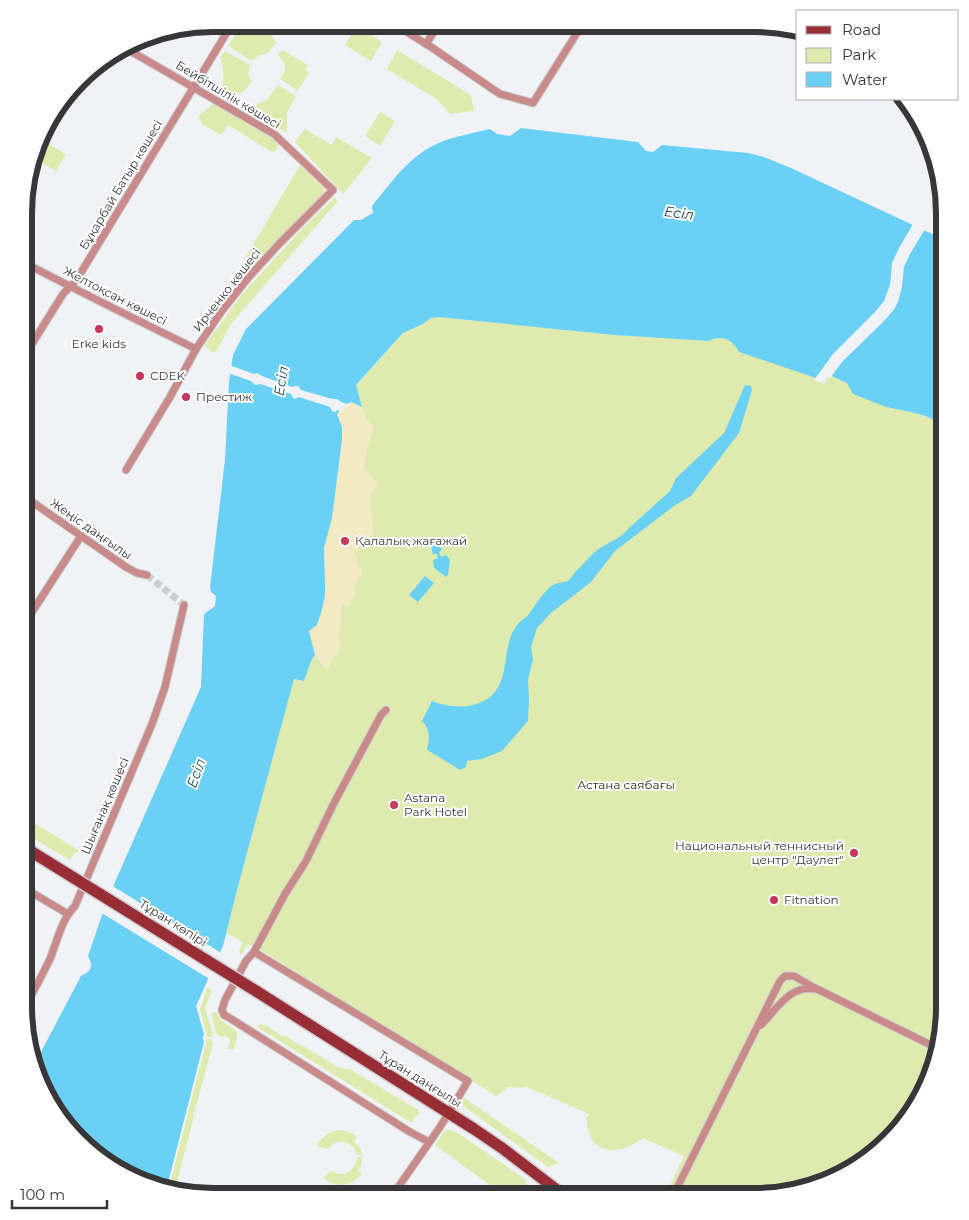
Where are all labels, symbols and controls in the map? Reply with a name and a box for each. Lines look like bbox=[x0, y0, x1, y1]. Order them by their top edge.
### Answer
legend bbox=[796, 10, 959, 100]
text: Road bbox=[842, 20, 881, 39]
text: Park bbox=[842, 45, 876, 64]
street label: Бейбітшілік көшесі bbox=[173, 57, 283, 132]
text: Water bbox=[842, 70, 888, 89]
street label: Бұқарбай Батыр көшесі bbox=[76, 117, 165, 252]
water label: Есіл bbox=[663, 202, 695, 224]
street label: Ирченко көшесі bbox=[189, 245, 264, 334]
street label: Желтоқсан көшесі bbox=[61, 263, 170, 328]
marker: Erke kids bbox=[93, 323, 105, 335]
place label: Erke kids bbox=[72, 336, 126, 351]
water label: Есіл bbox=[270, 365, 292, 397]
place label: CDEK bbox=[150, 368, 185, 383]
marker: CDEK bbox=[134, 370, 146, 382]
place label: Престиж bbox=[196, 389, 252, 404]
marker: Престиж bbox=[180, 391, 192, 403]
street label: Жеңіс даңғылы bbox=[48, 495, 135, 562]
place label: Қалалық жағажай bbox=[355, 533, 467, 548]
marker: Қалалық жағажай bbox=[339, 535, 351, 547]
street label: Шығанақ көшесі bbox=[77, 755, 132, 856]
water label: Есіл bbox=[183, 756, 209, 790]
park label: Астана саябағы bbox=[577, 777, 675, 792]
place label: Astana Park Hotel bbox=[404, 790, 467, 819]
marker: Astana Park Hotel bbox=[388, 799, 400, 811]
place label: Национальный теннисный центр "Даулет" bbox=[675, 838, 844, 867]
marker: Национальный теннисный центр "Даулет" bbox=[848, 847, 860, 859]
place label: Fitnation bbox=[784, 892, 839, 907]
marker: Fitnation bbox=[768, 894, 780, 906]
street label: Тұран көпірі bbox=[137, 896, 210, 949]
street label: Тұран даңғылы bbox=[376, 1047, 465, 1110]
scale bar bbox=[12, 1178, 108, 1210]
text: 100 m bbox=[20, 1185, 65, 1204]

